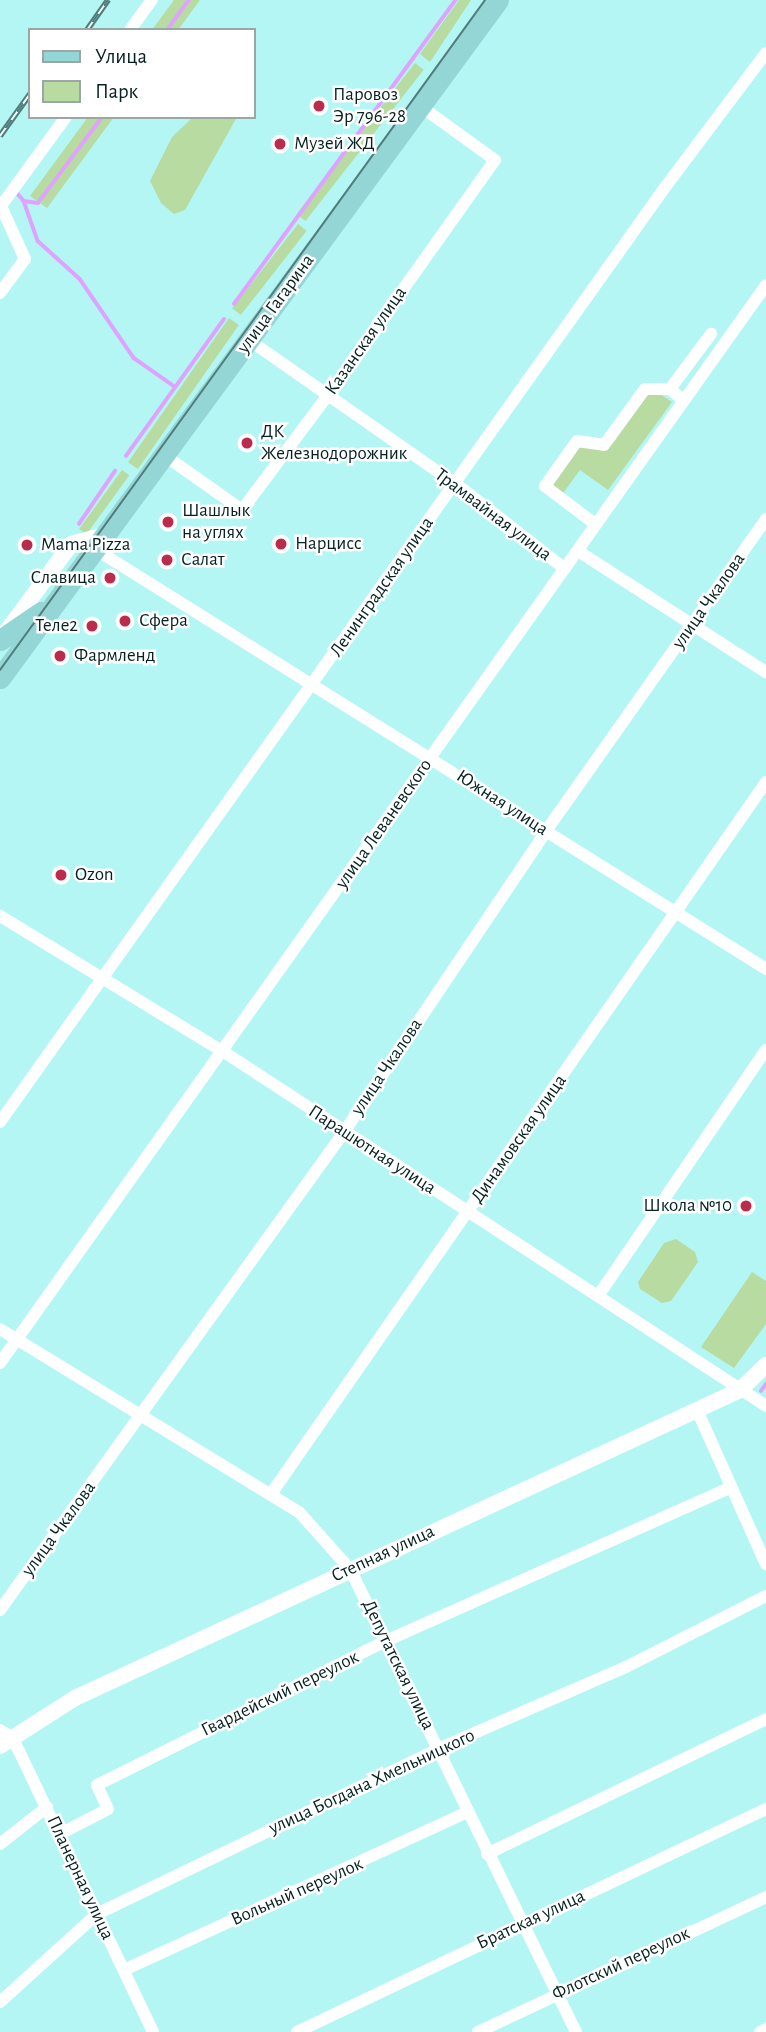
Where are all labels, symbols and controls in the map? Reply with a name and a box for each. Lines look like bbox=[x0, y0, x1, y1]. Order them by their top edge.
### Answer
legend bbox=[28, 28, 256, 119]
text: Улица bbox=[95, 46, 147, 67]
text: Парк bbox=[95, 81, 138, 102]
place label: Паровоз Эр 796-28 bbox=[333, 84, 406, 128]
marker: Паровоз Эр 796-28 bbox=[311, 98, 327, 114]
place label: Музей ЖД bbox=[294, 133, 375, 155]
marker: Музей ЖД bbox=[272, 136, 288, 152]
street label: улица Гагарина bbox=[232, 250, 320, 358]
street label: Казанская улица bbox=[320, 282, 412, 400]
place label: ДК Железнодорожник bbox=[261, 421, 407, 465]
marker: ДК Железнодорожник bbox=[239, 435, 255, 451]
street label: Трамвайная улица bbox=[430, 464, 556, 566]
place label: Шашлык на углях bbox=[182, 500, 250, 544]
street label: Ленинградская улица bbox=[325, 513, 439, 661]
marker: Шашлык на углях bbox=[160, 514, 176, 530]
place label: Нарцисс bbox=[295, 533, 362, 555]
place label: Mama Pizza bbox=[41, 534, 130, 556]
marker: Нарцисс bbox=[273, 536, 289, 552]
marker: Mama Pizza bbox=[19, 537, 35, 553]
place label: Салат bbox=[181, 549, 225, 571]
street label: улица Чкалова bbox=[668, 549, 750, 653]
marker: Салат bbox=[159, 552, 175, 568]
place label: Славица bbox=[30, 567, 96, 589]
marker: Славица bbox=[102, 570, 118, 586]
place label: Сфера bbox=[139, 610, 188, 632]
marker: Сфера bbox=[117, 613, 133, 629]
place label: Теле2 bbox=[35, 615, 78, 637]
marker: Теле2 bbox=[84, 618, 100, 634]
place label: Фармленд bbox=[74, 645, 155, 667]
marker: Фармленд bbox=[52, 648, 68, 664]
street label: улица Леваневского bbox=[331, 755, 437, 893]
street label: Южная улица bbox=[452, 765, 552, 841]
place label: Ozon bbox=[75, 864, 114, 886]
marker: Ozon bbox=[53, 867, 69, 883]
street label: улица Чкалова bbox=[346, 1014, 428, 1120]
street label: Динамовская улица bbox=[466, 1070, 572, 1208]
street label: Парашютная улица bbox=[304, 1100, 440, 1200]
place label: Школа №10 bbox=[643, 1195, 732, 1217]
marker: Школа №10 bbox=[738, 1198, 754, 1214]
street label: улица Чкалова bbox=[17, 1477, 101, 1581]
street label: Степная улица bbox=[328, 1520, 438, 1588]
street label: Депутатская улица bbox=[357, 1596, 439, 1734]
street label: Гвардейский переулок bbox=[197, 1646, 363, 1742]
street label: улица Богдана Хмельницкого bbox=[265, 1724, 479, 1840]
street label: Планерная улица bbox=[41, 1812, 119, 1944]
street label: Вольный переулок bbox=[227, 1853, 367, 1931]
street label: Братская улица bbox=[473, 1885, 589, 1955]
street label: Флотский переулок bbox=[549, 1922, 693, 2006]

